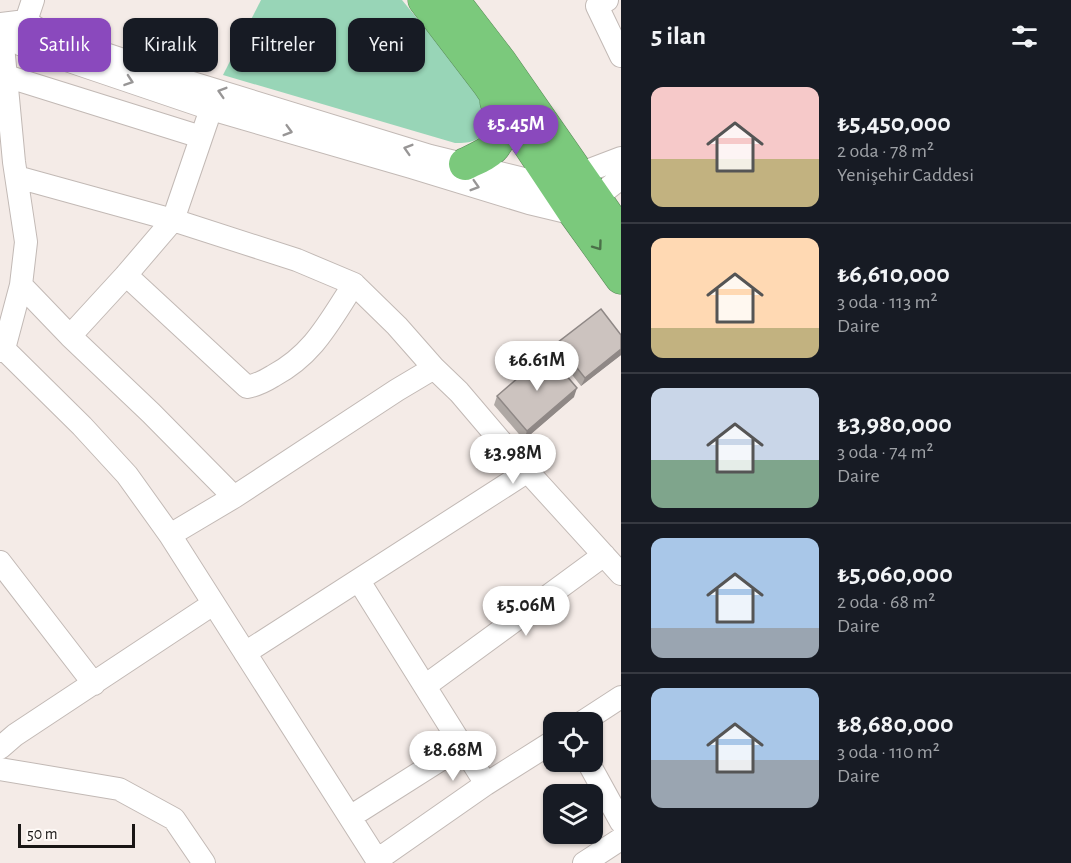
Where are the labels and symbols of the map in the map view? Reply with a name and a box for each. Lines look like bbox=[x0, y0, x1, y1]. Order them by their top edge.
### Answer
one-way arrow bbox=[123, 74, 134, 87]
one-way arrow bbox=[217, 87, 228, 99]
pin: ₺5.45M bbox=[467, 105, 565, 156]
one-way arrow bbox=[282, 124, 292, 136]
one-way arrow bbox=[404, 144, 414, 156]
one-way arrow bbox=[469, 179, 479, 191]
one-way arrow bbox=[591, 240, 602, 251]
pin: ₺6.61M bbox=[488, 341, 586, 392]
pin: ₺3.98M bbox=[464, 434, 562, 485]
pin: ₺5.06M bbox=[477, 586, 575, 637]
pin: ₺8.68M bbox=[404, 731, 502, 782]
scale bar bbox=[18, 821, 135, 848]

